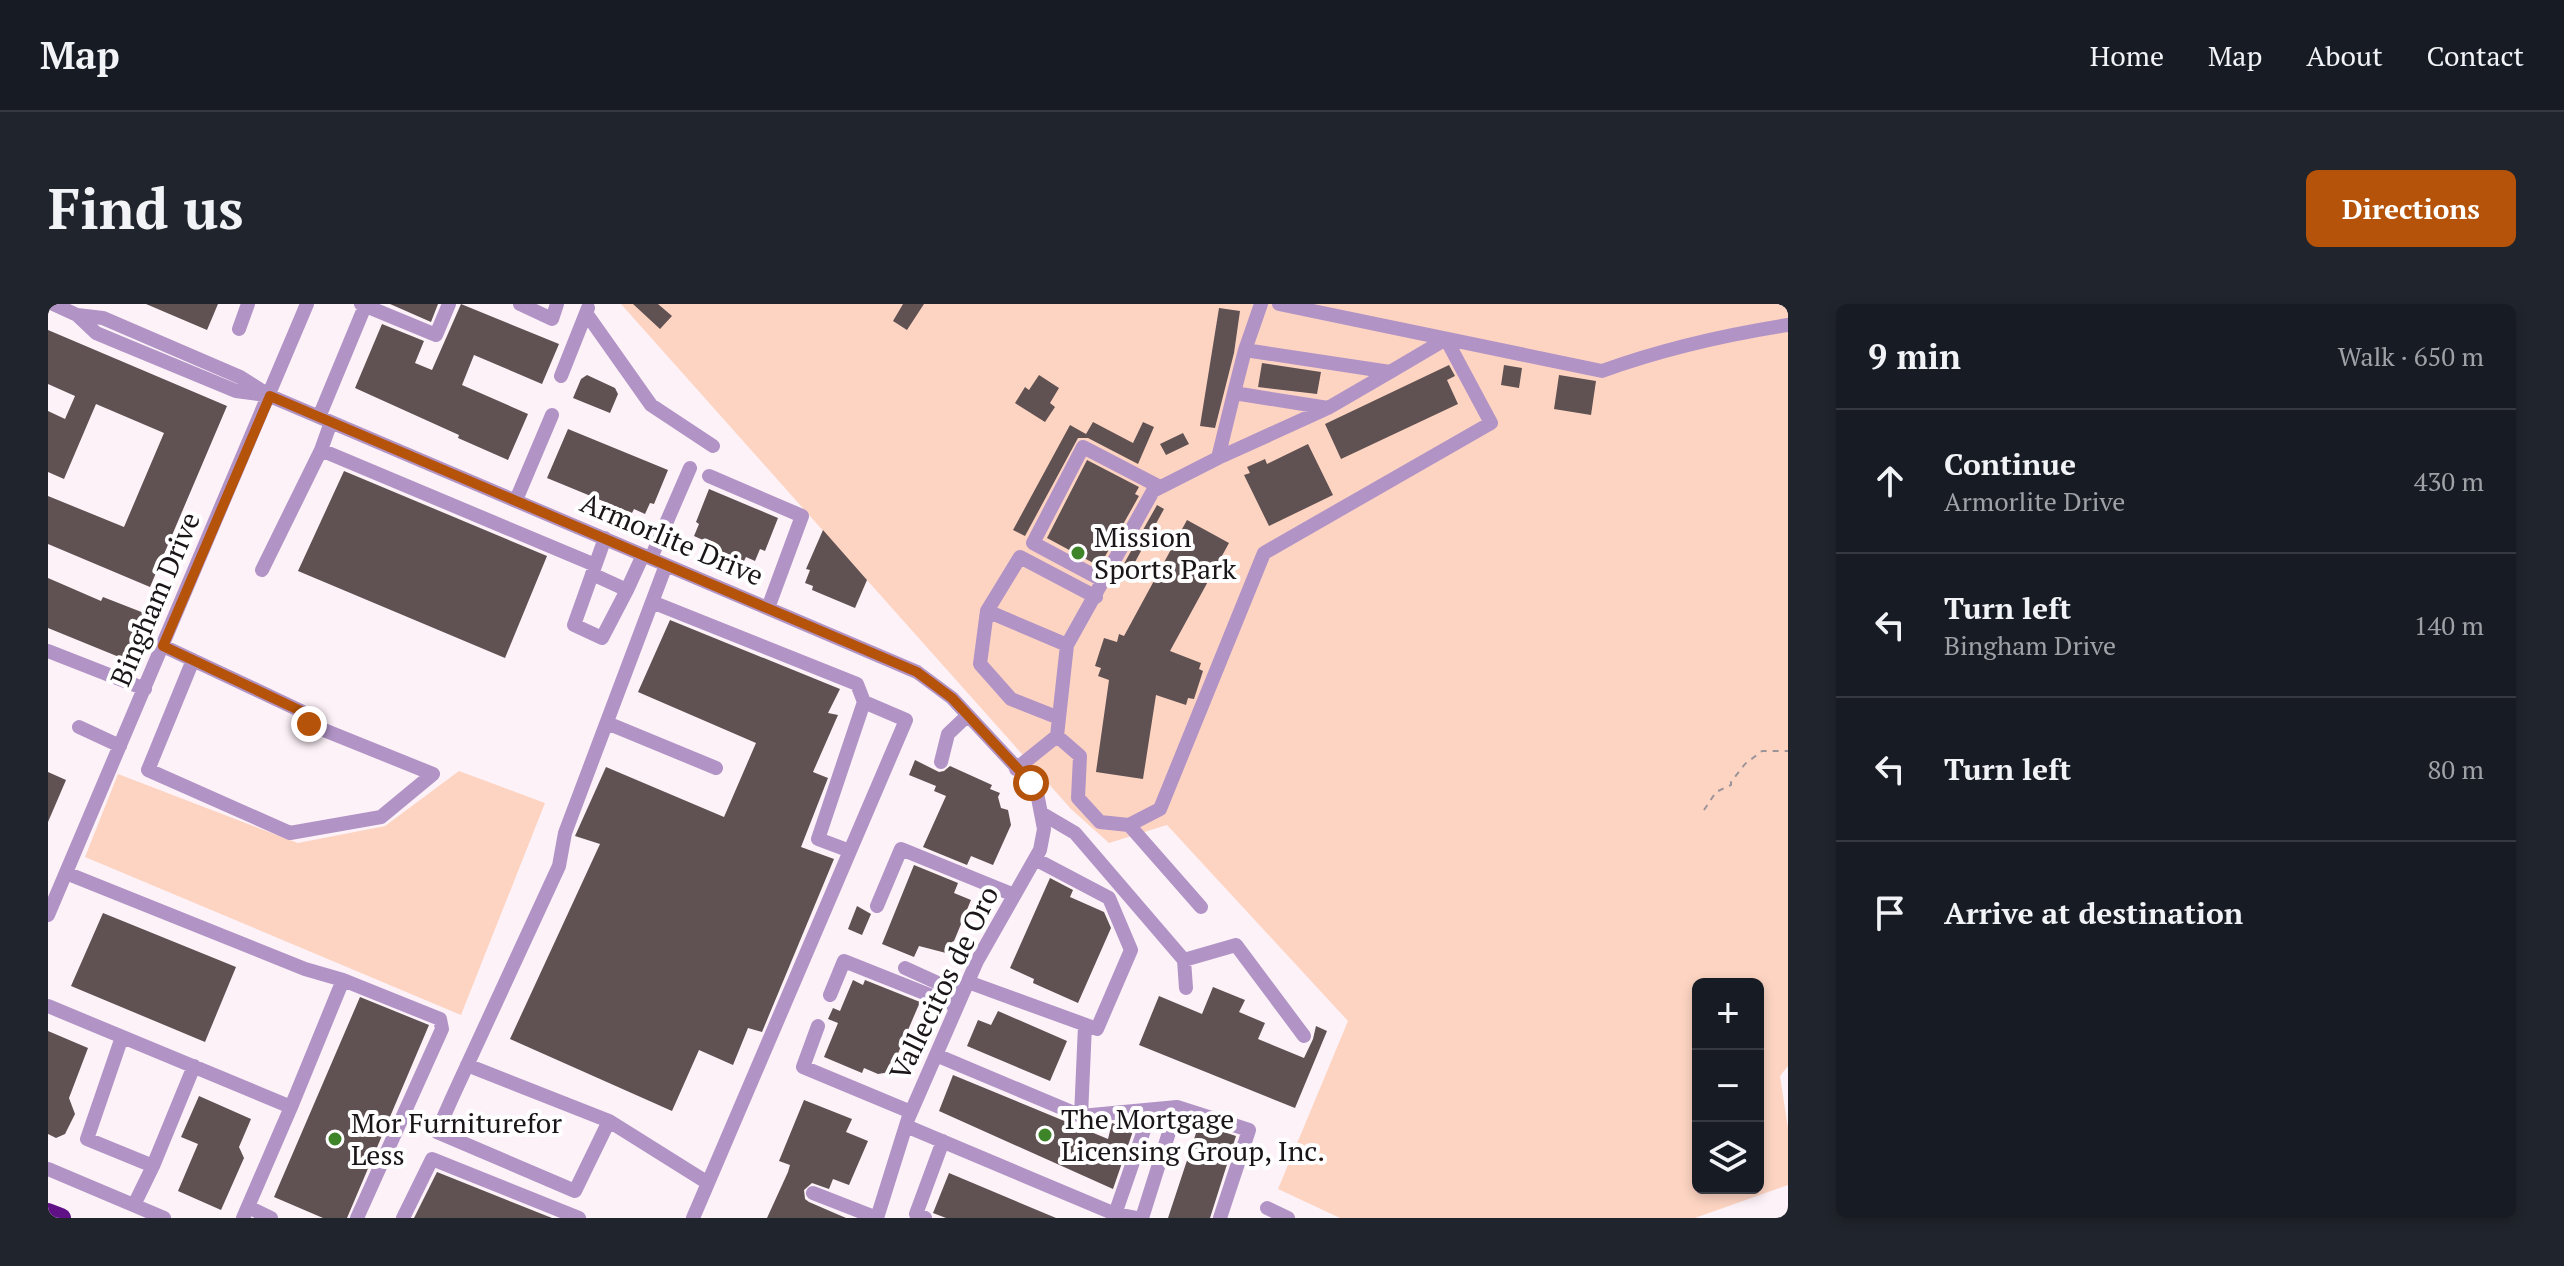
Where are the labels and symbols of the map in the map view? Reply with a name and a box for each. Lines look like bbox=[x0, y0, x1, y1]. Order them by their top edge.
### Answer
street label: Armorlite Drive bbox=[575, 483, 769, 594]
street label: Bingham Drive bbox=[101, 506, 208, 691]
place label: Mission Sports Park bbox=[1094, 518, 1237, 587]
marker: Mission Sports Park bbox=[1069, 544, 1087, 562]
route end bbox=[291, 706, 327, 742]
route start bbox=[1013, 765, 1049, 801]
street label: Vallecitos de Oro bbox=[881, 880, 1007, 1086]
place label: The Mortgage Licensing Group, Inc. bbox=[1061, 1100, 1325, 1169]
place label: Mor Furniturefor Less bbox=[351, 1104, 562, 1173]
marker: The Mortgage Licensing Group, Inc. bbox=[1036, 1126, 1054, 1144]
marker: Mor Furniturefor Less bbox=[326, 1130, 344, 1148]

